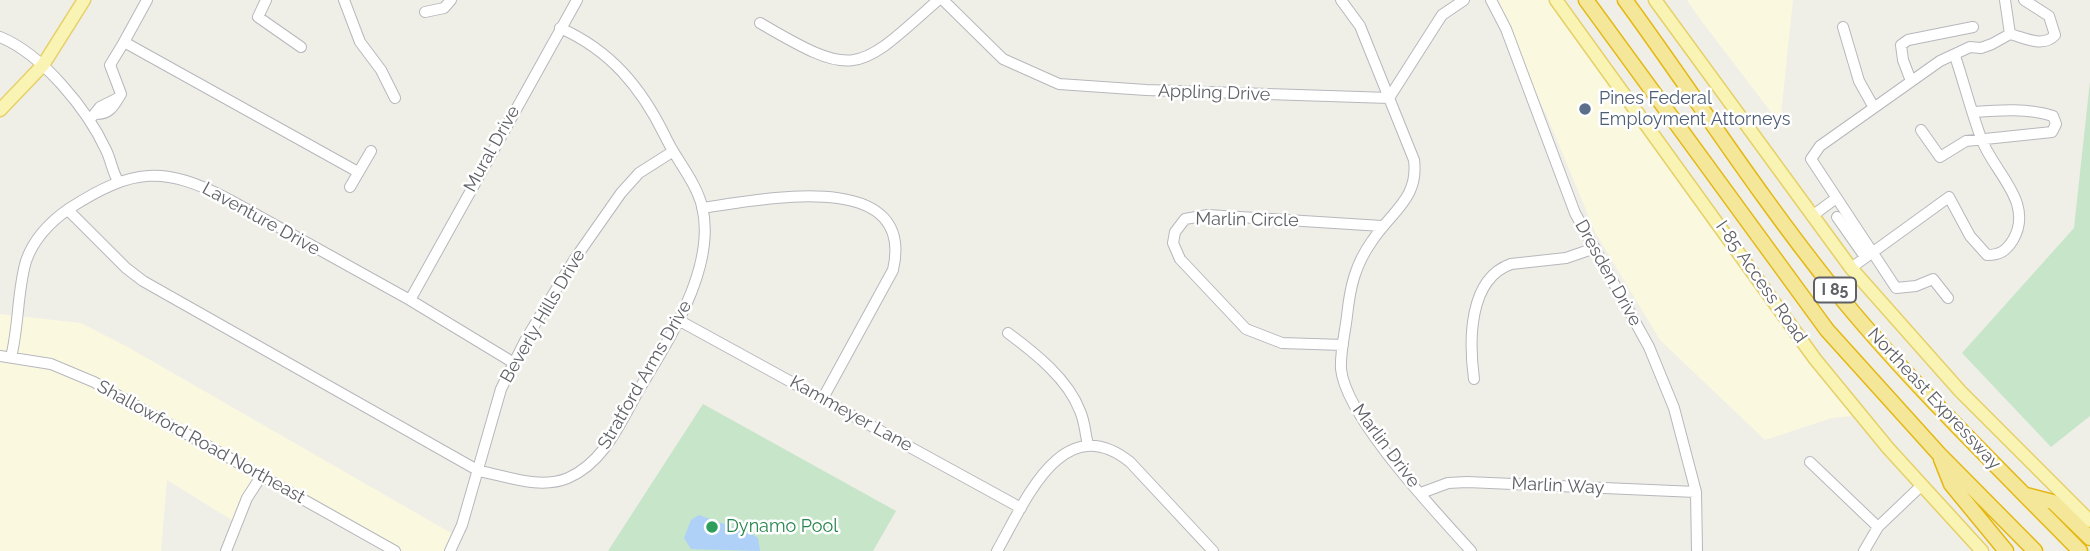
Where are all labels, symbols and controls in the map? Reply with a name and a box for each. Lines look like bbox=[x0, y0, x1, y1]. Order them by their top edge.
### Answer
street label: Appling Drive bbox=[1157, 80, 1271, 106]
place label: Pines Federal Employment Attorneys bbox=[1599, 88, 1790, 130]
marker: Pines Federal Employment Attorneys bbox=[1577, 101, 1593, 117]
street label: Mural Drive bbox=[460, 102, 524, 196]
street label: Laventure Drive bbox=[198, 178, 324, 260]
street label: Marlin Circle bbox=[1195, 208, 1299, 232]
street label: Dresden Drive bbox=[1570, 216, 1646, 330]
street label: I-85 Access Road bbox=[1711, 217, 1811, 347]
street label: Beverly Hills Drive bbox=[496, 245, 590, 387]
road number: I 85 bbox=[1814, 278, 1856, 302]
street label: Stratford Arms Drive bbox=[594, 297, 696, 453]
street label: Northeast Expressway bbox=[1863, 324, 2005, 474]
street label: Kammeyer Lane bbox=[786, 371, 916, 457]
street label: Shallowford Road Northeast bbox=[93, 376, 309, 508]
street label: Marlin Drive bbox=[1348, 400, 1424, 492]
street label: Marlin Way bbox=[1511, 473, 1605, 499]
place label: Dynamo Pool bbox=[726, 516, 838, 538]
marker: Dynamo Pool bbox=[704, 519, 720, 535]

